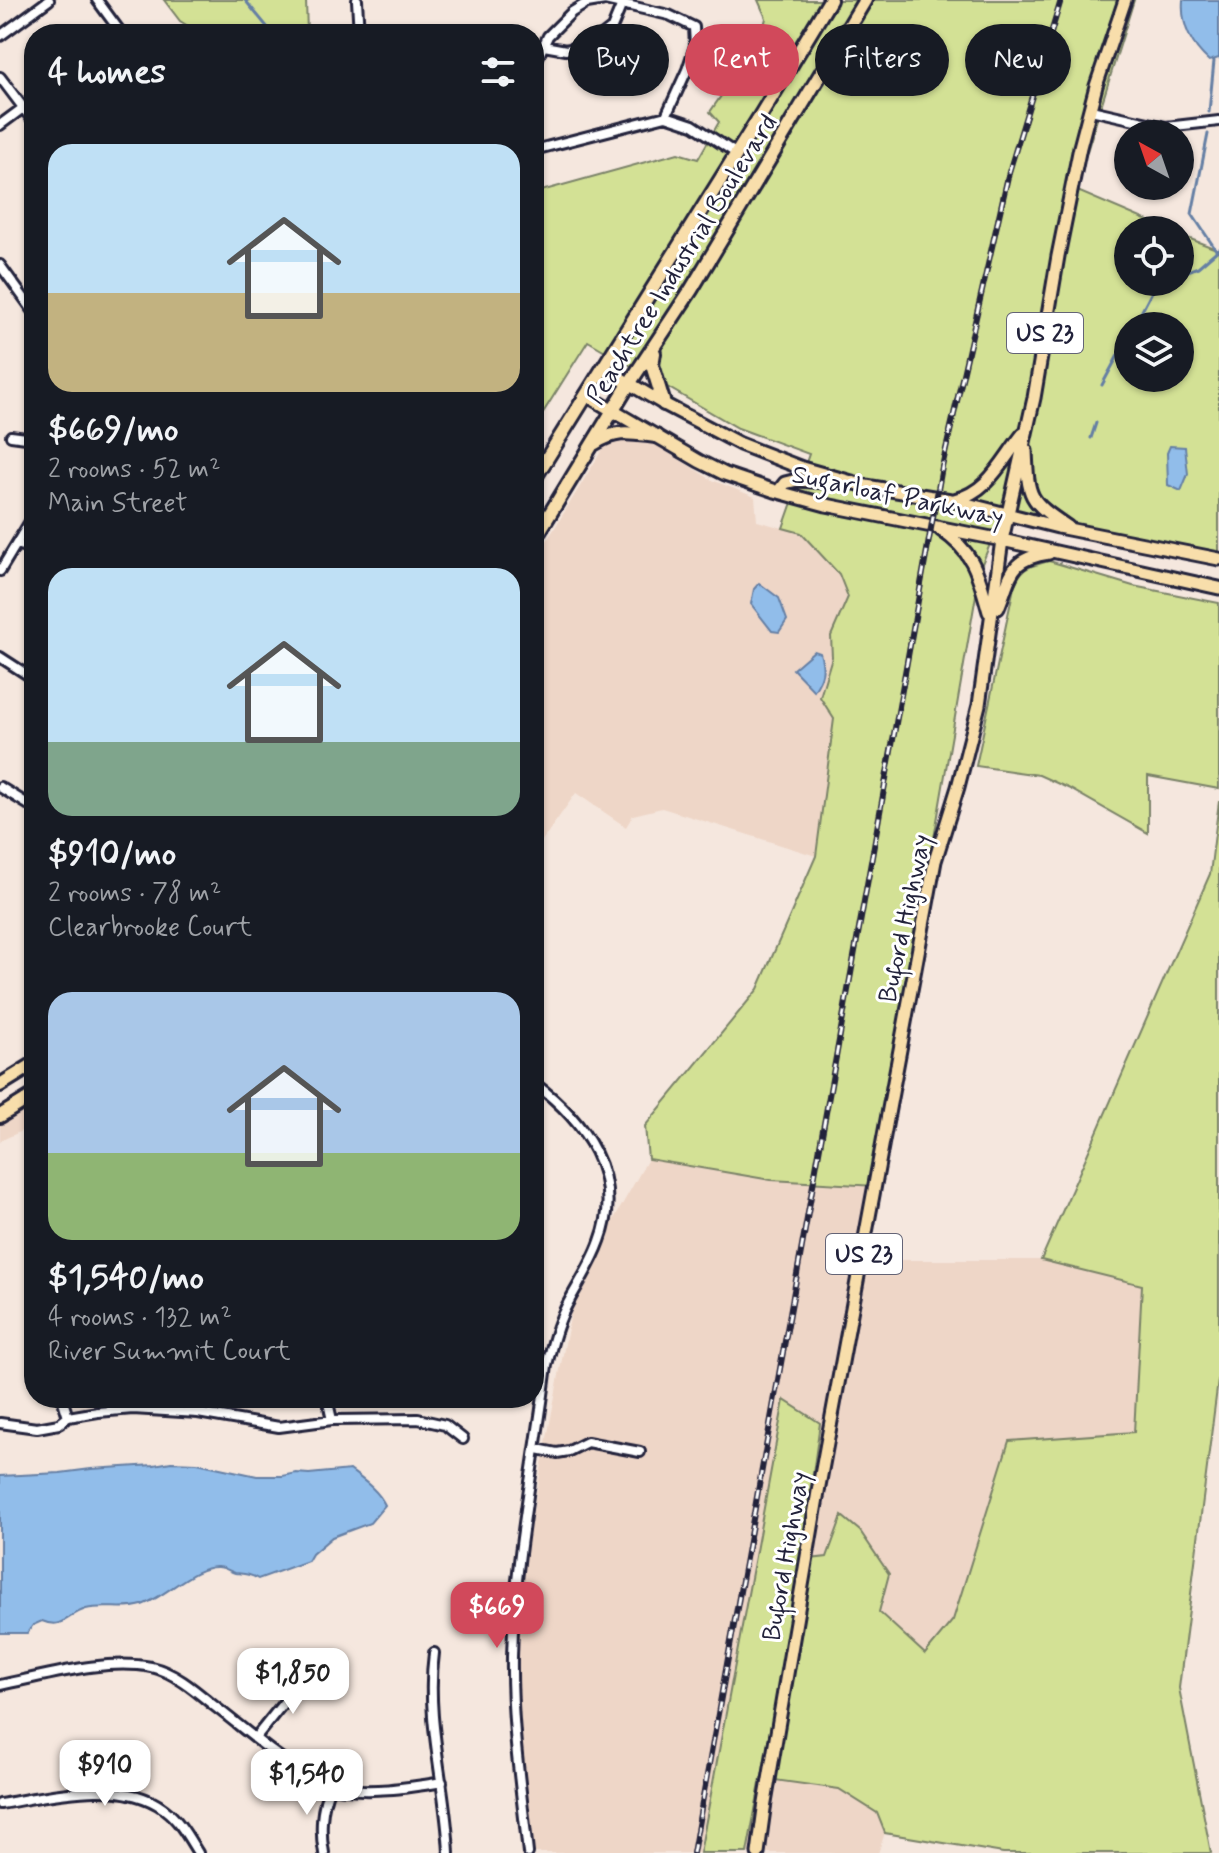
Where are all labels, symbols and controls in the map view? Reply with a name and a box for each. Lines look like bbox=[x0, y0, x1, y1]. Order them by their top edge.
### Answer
chip: Buy bbox=[568, 24, 669, 96]
chip: Rent bbox=[685, 24, 799, 96]
chip: Filters bbox=[815, 24, 949, 96]
chip: New bbox=[965, 24, 1071, 96]
text: 4 homes bbox=[48, 50, 166, 95]
icon: filters bbox=[476, 50, 520, 94]
street label: Peachtree Industrial Boulevard bbox=[579, 108, 786, 412]
north arrow bbox=[1114, 120, 1194, 200]
map controls bbox=[1114, 120, 1194, 392]
icon: home bbox=[212, 196, 356, 340]
button: locate bbox=[1114, 216, 1194, 296]
button: layers bbox=[1114, 312, 1194, 392]
road number: US 23 bbox=[1007, 313, 1083, 353]
text: $669/mo bbox=[48, 408, 179, 453]
text: 2 rooms · 52 m² bbox=[48, 453, 220, 487]
street label: Sugarloaf Parkway bbox=[788, 458, 1006, 539]
text: Main Street bbox=[48, 487, 188, 521]
icon: home bbox=[212, 620, 356, 764]
street label: Buford Highway bbox=[872, 831, 942, 1006]
text: $910/mo bbox=[48, 832, 176, 877]
text: 2 rooms · 78 m² bbox=[48, 877, 221, 911]
text: Clearbrooke Court bbox=[48, 911, 252, 945]
icon: home bbox=[212, 1044, 356, 1188]
road number: US 23 bbox=[826, 1234, 902, 1274]
text: $1,540/mo bbox=[48, 1256, 204, 1301]
text: 4 rooms · 132 m² bbox=[48, 1301, 232, 1335]
text: River Summit Court bbox=[48, 1335, 290, 1369]
street label: Buford Highway bbox=[755, 1469, 821, 1644]
pin: $669 bbox=[450, 1582, 544, 1650]
text: $669 bbox=[469, 1591, 525, 1625]
pin: $1,850 bbox=[228, 1648, 358, 1716]
text: $1,850 bbox=[255, 1657, 331, 1691]
pin: $910 bbox=[58, 1740, 152, 1808]
text: $910 bbox=[78, 1749, 132, 1783]
pin: $1,540 bbox=[242, 1749, 372, 1817]
text: $1,540 bbox=[269, 1758, 345, 1792]

